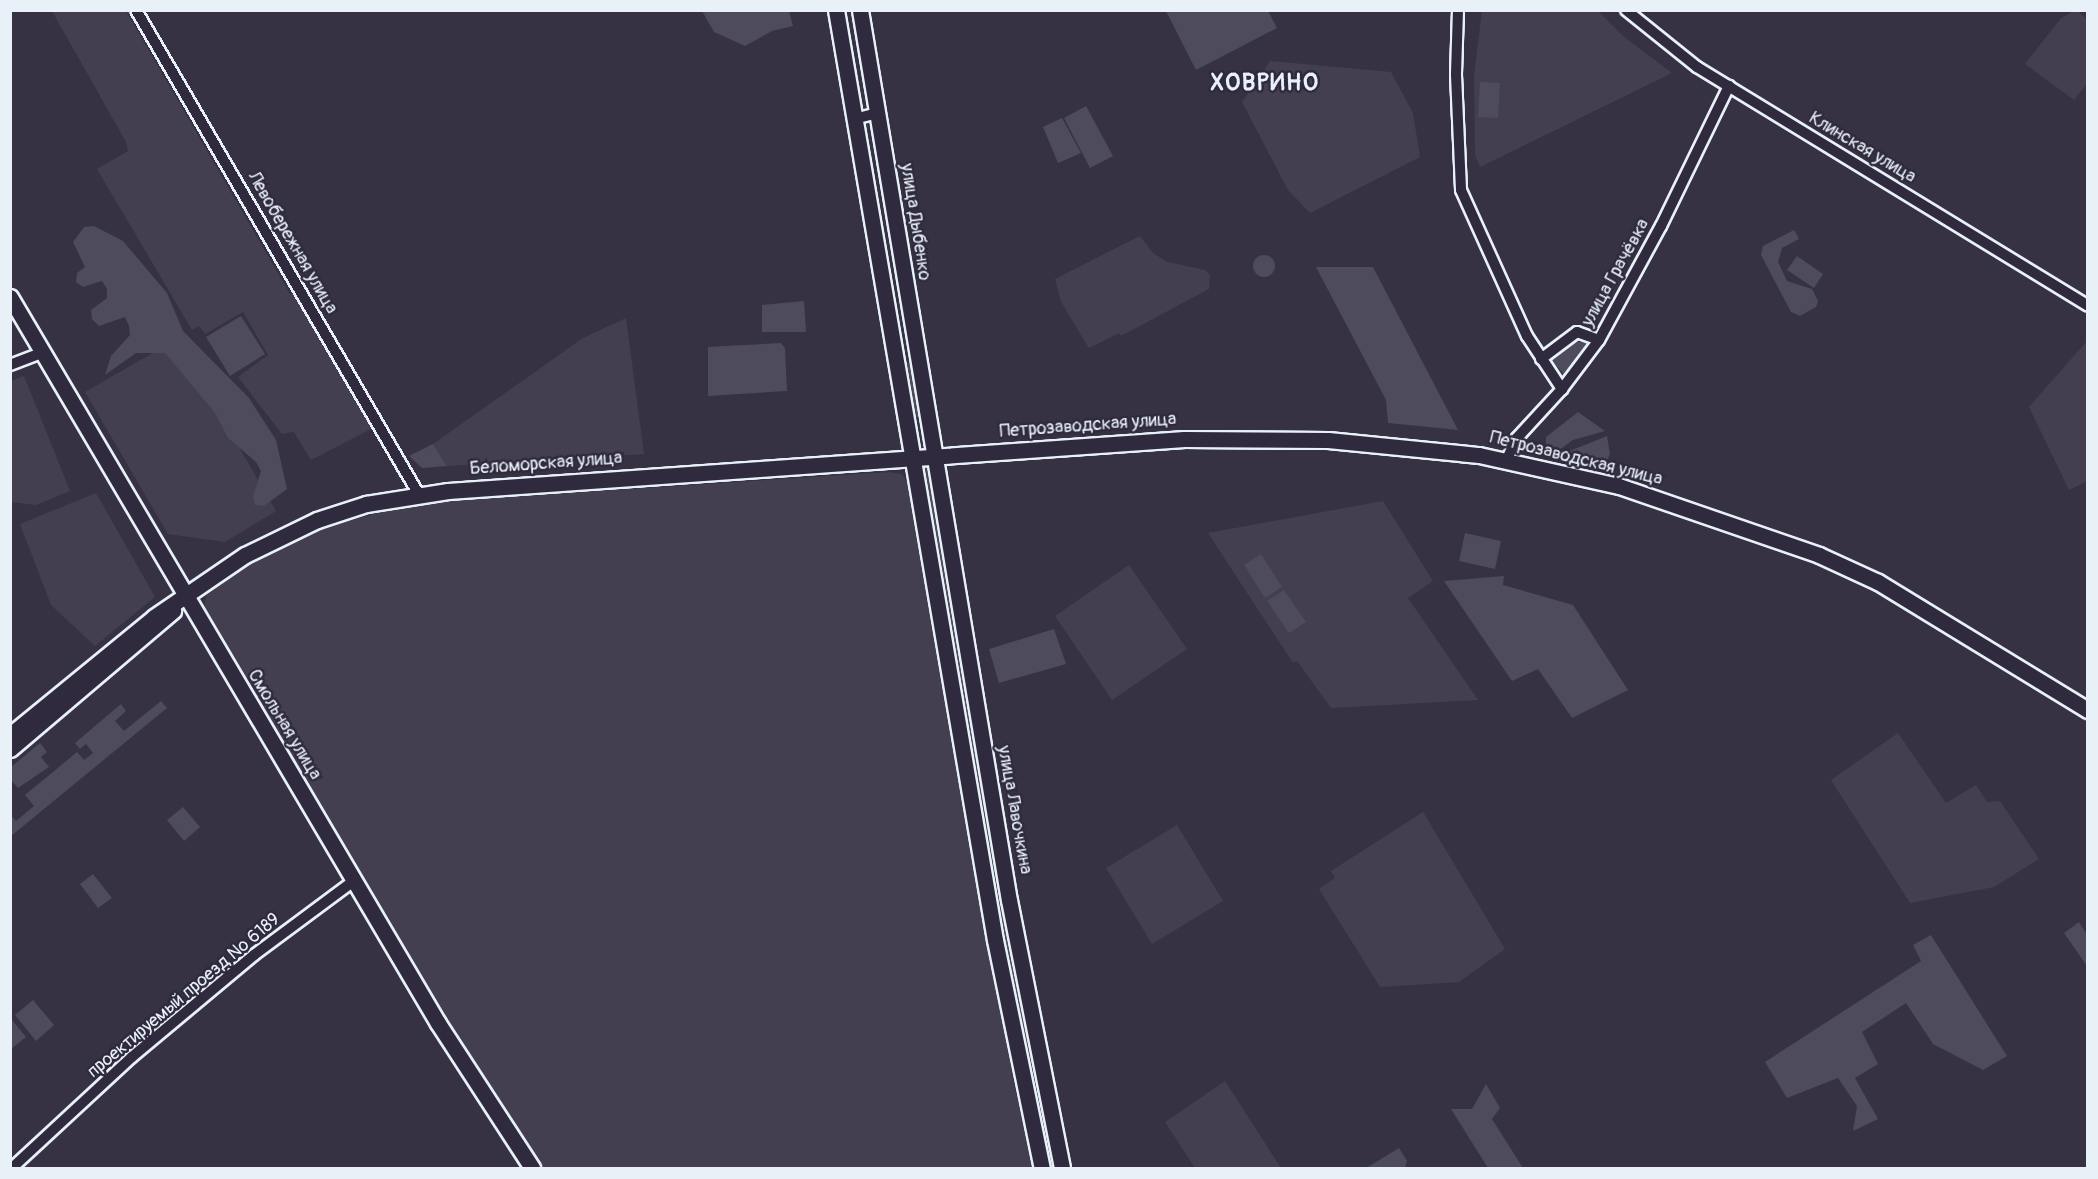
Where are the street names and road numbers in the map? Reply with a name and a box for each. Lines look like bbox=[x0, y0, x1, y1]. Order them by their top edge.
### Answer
street label: Клинская улица bbox=[1805, 108, 1919, 188]
street label: улица Дыбенко bbox=[895, 162, 935, 282]
street label: Левобережная улица bbox=[242, 168, 342, 318]
street label: улица Грачёвка bbox=[1578, 215, 1654, 331]
street label: Петрозаводская улица bbox=[999, 409, 1177, 443]
street label: Петрозаводская улица bbox=[1487, 427, 1665, 491]
street label: Беломорская улица bbox=[469, 448, 623, 480]
street label: Смольная улица bbox=[243, 666, 325, 784]
street label: улица Лавочкина bbox=[992, 744, 1036, 876]
street label: проектируемый проезд № 6189 bbox=[83, 909, 285, 1083]

